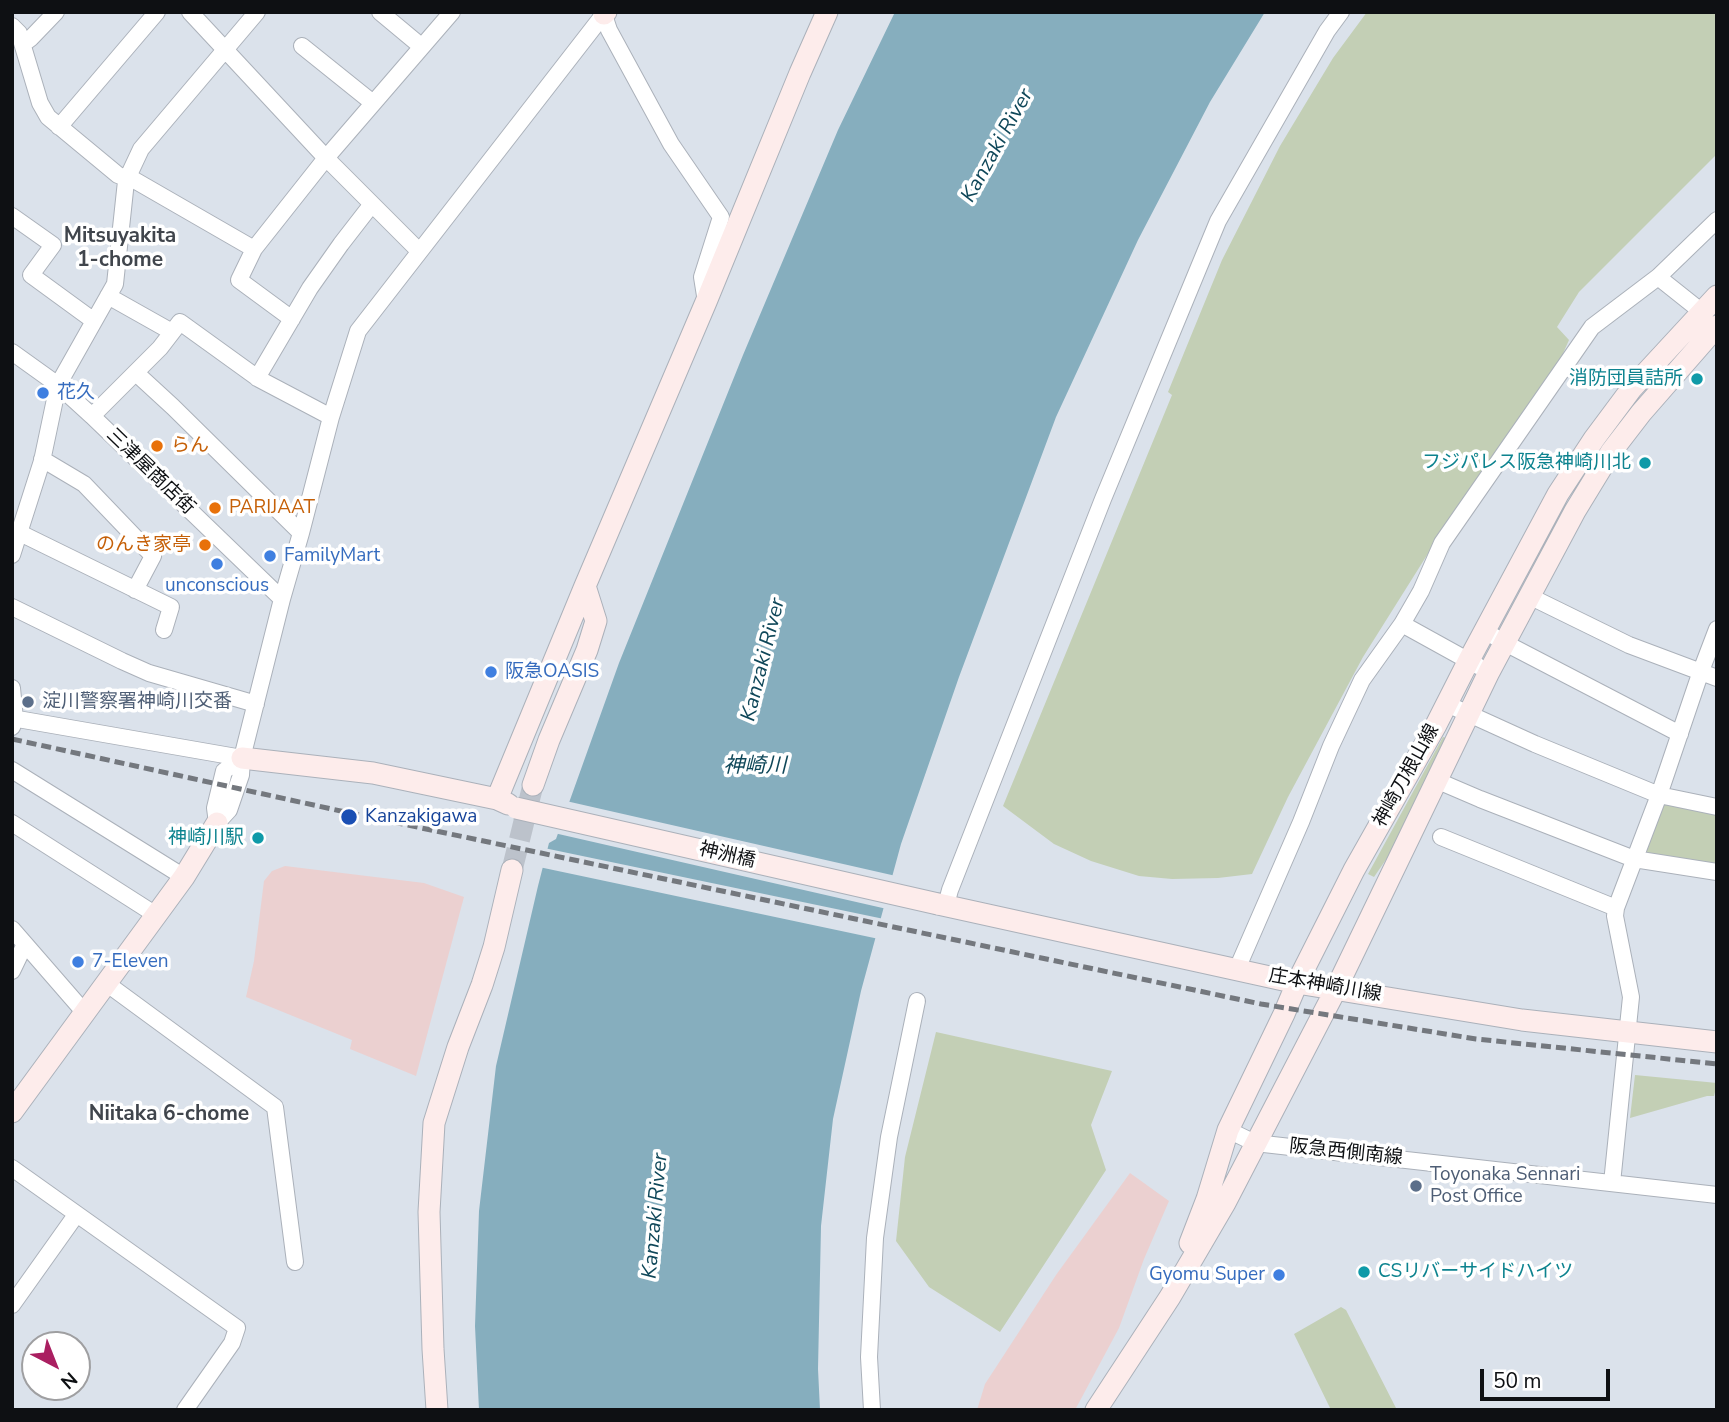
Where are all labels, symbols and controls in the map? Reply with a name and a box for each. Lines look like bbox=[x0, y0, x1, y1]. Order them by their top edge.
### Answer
water label: Kanzaki River bbox=[956, 85, 1040, 207]
district label: Mitsuyakita 1-chome bbox=[64, 224, 176, 274]
place label: 消防団員詰所 bbox=[1569, 368, 1683, 390]
marker: 消防団員詰所 bbox=[1689, 371, 1705, 387]
place label: 花久 bbox=[57, 382, 95, 404]
marker: 花久 bbox=[35, 385, 51, 401]
street label: 三津屋商店街 bbox=[101, 424, 199, 520]
place label: らん bbox=[171, 435, 209, 457]
marker: らん bbox=[149, 438, 165, 454]
place label: フジパレス阪急神崎川北 bbox=[1422, 452, 1631, 474]
marker: フジパレス阪急神崎川北 bbox=[1637, 455, 1653, 471]
place label: PARIJAAT bbox=[229, 497, 315, 519]
marker: PARIJAAT bbox=[207, 500, 223, 516]
place label: のんき家亭 bbox=[96, 534, 191, 556]
marker: のんき家亭 bbox=[197, 537, 213, 553]
place label: FamilyMart bbox=[284, 545, 380, 567]
marker: FamilyMart bbox=[262, 548, 278, 564]
marker: unconscious bbox=[209, 556, 225, 572]
place label: unconscious bbox=[165, 575, 269, 597]
water label: Kanzaki River bbox=[737, 596, 791, 724]
place label: 阪急OASIS bbox=[505, 661, 599, 683]
marker: 阪急OASIS bbox=[483, 664, 499, 680]
place label: 淀川警察署神崎川交番 bbox=[42, 691, 232, 713]
marker: 淀川警察署神崎川交番 bbox=[20, 694, 36, 710]
street label: 神崎刀根山線 bbox=[1369, 721, 1445, 831]
water label: 神崎川 bbox=[724, 754, 786, 780]
place label: Kanzakigawa bbox=[365, 806, 477, 828]
marker: Kanzakigawa bbox=[339, 807, 359, 827]
place label: 神崎川駅 bbox=[168, 827, 244, 849]
marker: 神崎川駅 bbox=[250, 830, 266, 846]
street label: 神洲橋 bbox=[697, 838, 757, 874]
place label: 7-Eleven bbox=[92, 951, 169, 973]
marker: 7-Eleven bbox=[70, 954, 86, 970]
street label: 庄本神崎川線 bbox=[1267, 965, 1383, 1007]
district label: Niitaka 6-chome bbox=[89, 1102, 249, 1128]
street label: 阪急西側南線 bbox=[1288, 1136, 1404, 1170]
water label: Kanzaki River bbox=[638, 1152, 674, 1280]
place label: Toyonaka Sennari Post Office bbox=[1430, 1164, 1580, 1208]
marker: Toyonaka Sennari Post Office bbox=[1408, 1178, 1424, 1194]
place label: CSリバーサイドハイツ bbox=[1378, 1261, 1573, 1283]
place label: Gyomu Super bbox=[1149, 1264, 1265, 1286]
marker: CSリバーサイドハイツ bbox=[1356, 1264, 1372, 1280]
marker: Gyomu Super bbox=[1271, 1267, 1287, 1283]
north arrow bbox=[21, 1331, 91, 1401]
scale bar bbox=[1484, 1356, 1614, 1400]
text: N bbox=[55, 1366, 83, 1395]
text: 50 m bbox=[1493, 1367, 1542, 1395]

